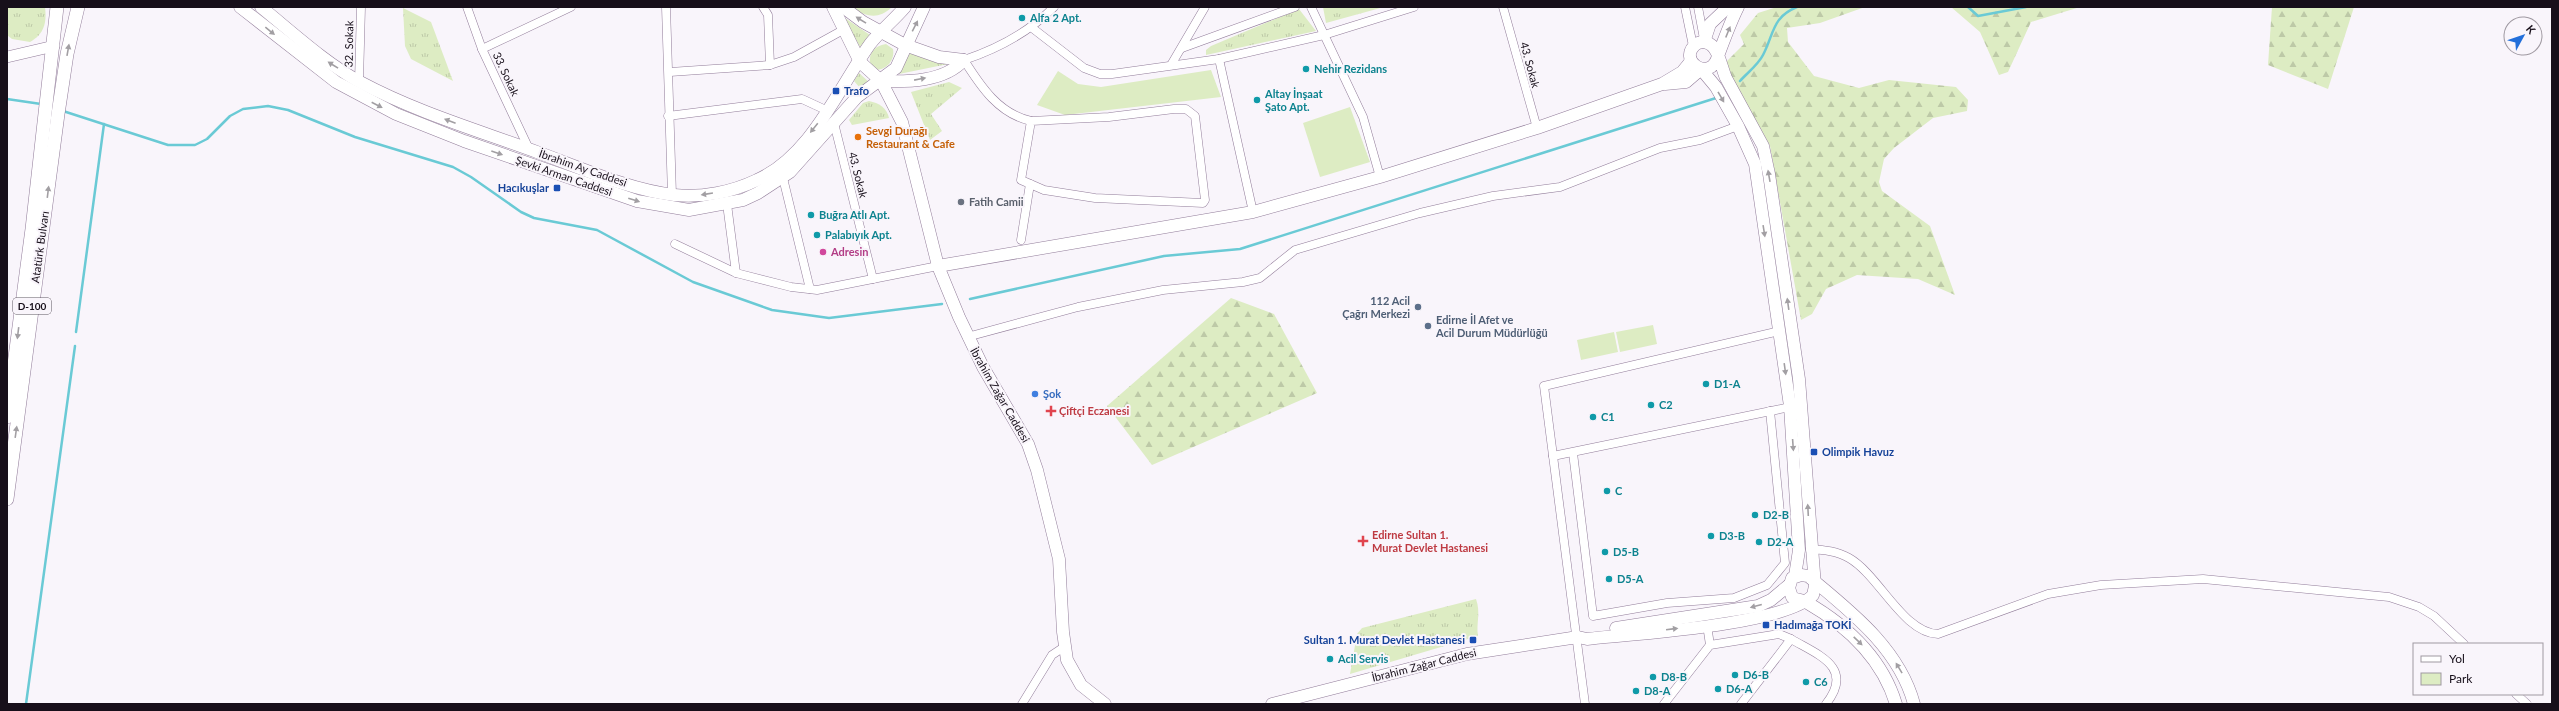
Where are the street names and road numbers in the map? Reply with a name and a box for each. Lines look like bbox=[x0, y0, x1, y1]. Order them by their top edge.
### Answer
street label: 32. Sokak bbox=[342, 20, 355, 68]
street label: 43. Sokak bbox=[1518, 40, 1543, 90]
street label: 33. Sokak bbox=[491, 50, 522, 98]
street label: İbrahim Ay Caddesi bbox=[537, 146, 629, 189]
street label: 43. Sokak bbox=[846, 151, 871, 200]
street label: Şevki Arman Caddesi bbox=[514, 153, 614, 198]
street label: Atatürk Bulvarı bbox=[28, 210, 51, 284]
road number: D-100 bbox=[13, 298, 51, 314]
street label: İbrahim Zağar Caddesi bbox=[968, 345, 1033, 445]
street label: İbrahim Zağar Caddesi bbox=[1370, 645, 1478, 684]

